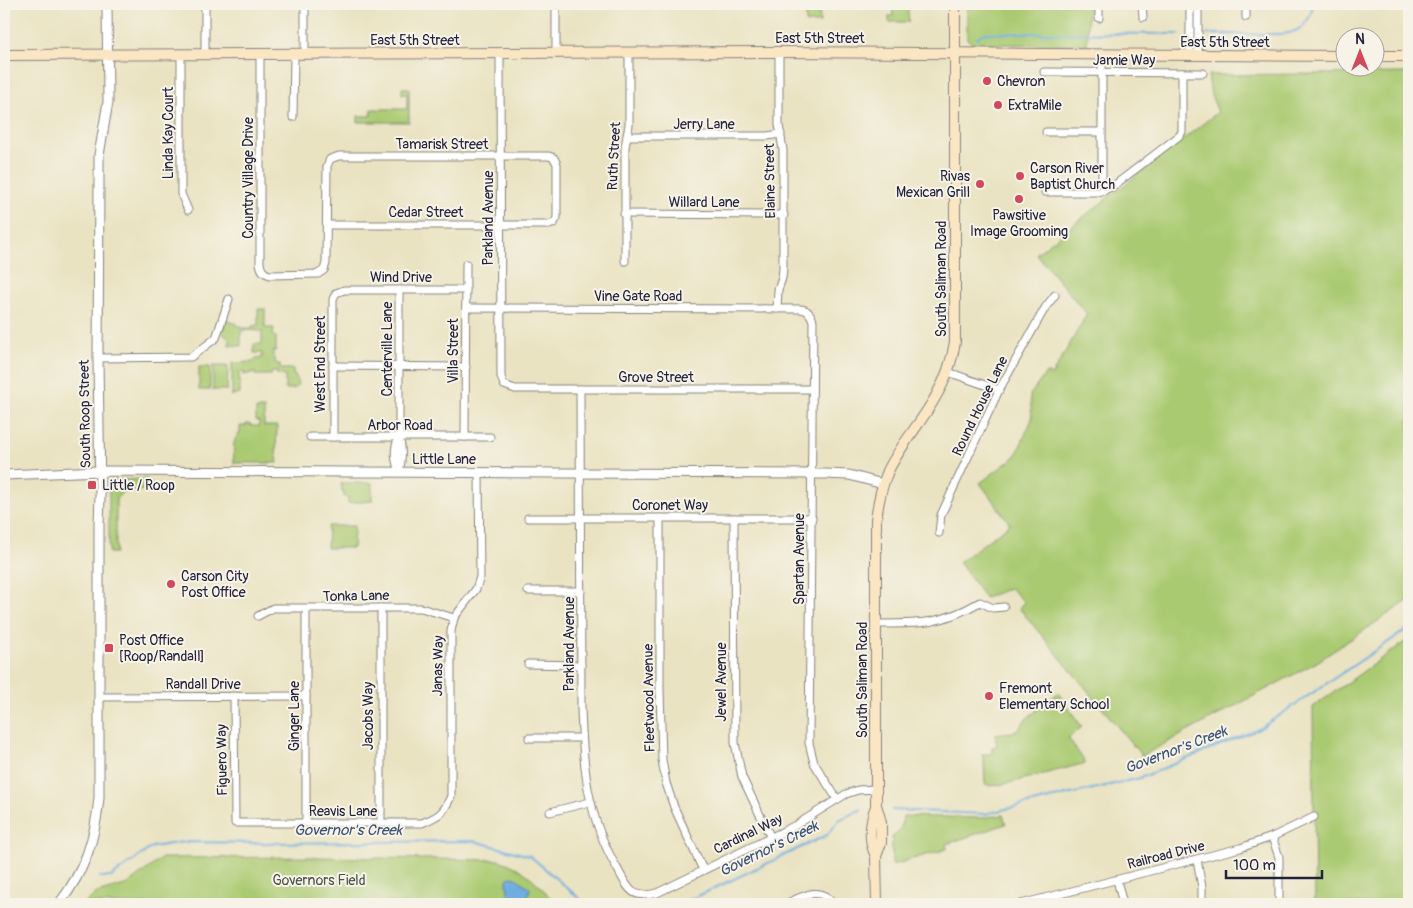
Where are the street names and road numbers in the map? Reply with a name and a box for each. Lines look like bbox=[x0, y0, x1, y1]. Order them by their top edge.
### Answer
street label: East 5th Street bbox=[775, 30, 865, 47]
street label: East 5th Street bbox=[370, 32, 460, 49]
street label: East 5th Street bbox=[1180, 34, 1270, 51]
street label: Jamie Way bbox=[1093, 52, 1155, 69]
street label: Linda Kay Court bbox=[160, 86, 177, 179]
street label: Jerry Lane bbox=[673, 116, 735, 133]
street label: Country Village Drive bbox=[240, 117, 257, 239]
street label: Ruth Street bbox=[604, 121, 624, 191]
street label: Tamarisk Street bbox=[396, 136, 489, 153]
street label: Elaine Street bbox=[761, 143, 779, 219]
street label: Parkland Avenue bbox=[480, 171, 497, 265]
street label: Willard Lane bbox=[668, 194, 740, 211]
street label: Cedar Street bbox=[389, 204, 464, 221]
street label: South Saliman Road bbox=[933, 221, 950, 337]
street label: Wind Drive bbox=[370, 269, 432, 286]
street label: Vine Gate Road bbox=[594, 288, 682, 305]
street label: Centerville Lane bbox=[379, 302, 396, 396]
street label: West End Street bbox=[312, 315, 329, 412]
street label: Villa Street bbox=[445, 318, 462, 384]
street label: Round House Lane bbox=[948, 353, 1012, 459]
street label: South Roop Street bbox=[76, 359, 94, 469]
street label: Grove Street bbox=[618, 369, 694, 386]
street label: Arbor Road bbox=[367, 417, 433, 434]
street label: Little Lane bbox=[412, 451, 476, 468]
street label: Coronet Way bbox=[632, 497, 708, 514]
street label: Spartan Avenue bbox=[791, 513, 808, 605]
street label: Tonka Lane bbox=[323, 587, 390, 605]
street label: Parkland Avenue bbox=[561, 597, 578, 691]
street label: South Saliman Road bbox=[854, 622, 871, 738]
street label: Janas Way bbox=[429, 635, 447, 697]
street label: Jewel Avenue bbox=[713, 642, 730, 722]
street label: Fleetwood Avenue bbox=[640, 643, 658, 752]
street label: Randall Drive bbox=[165, 676, 241, 693]
street label: Ginger Lane bbox=[286, 681, 303, 751]
street label: Jacobs Way bbox=[360, 682, 377, 750]
street label: Figuero Way bbox=[213, 724, 231, 796]
street label: Reavis Lane bbox=[309, 803, 377, 820]
street label: Cardinal Way bbox=[711, 810, 785, 858]
street label: Railroad Drive bbox=[1126, 837, 1206, 873]

